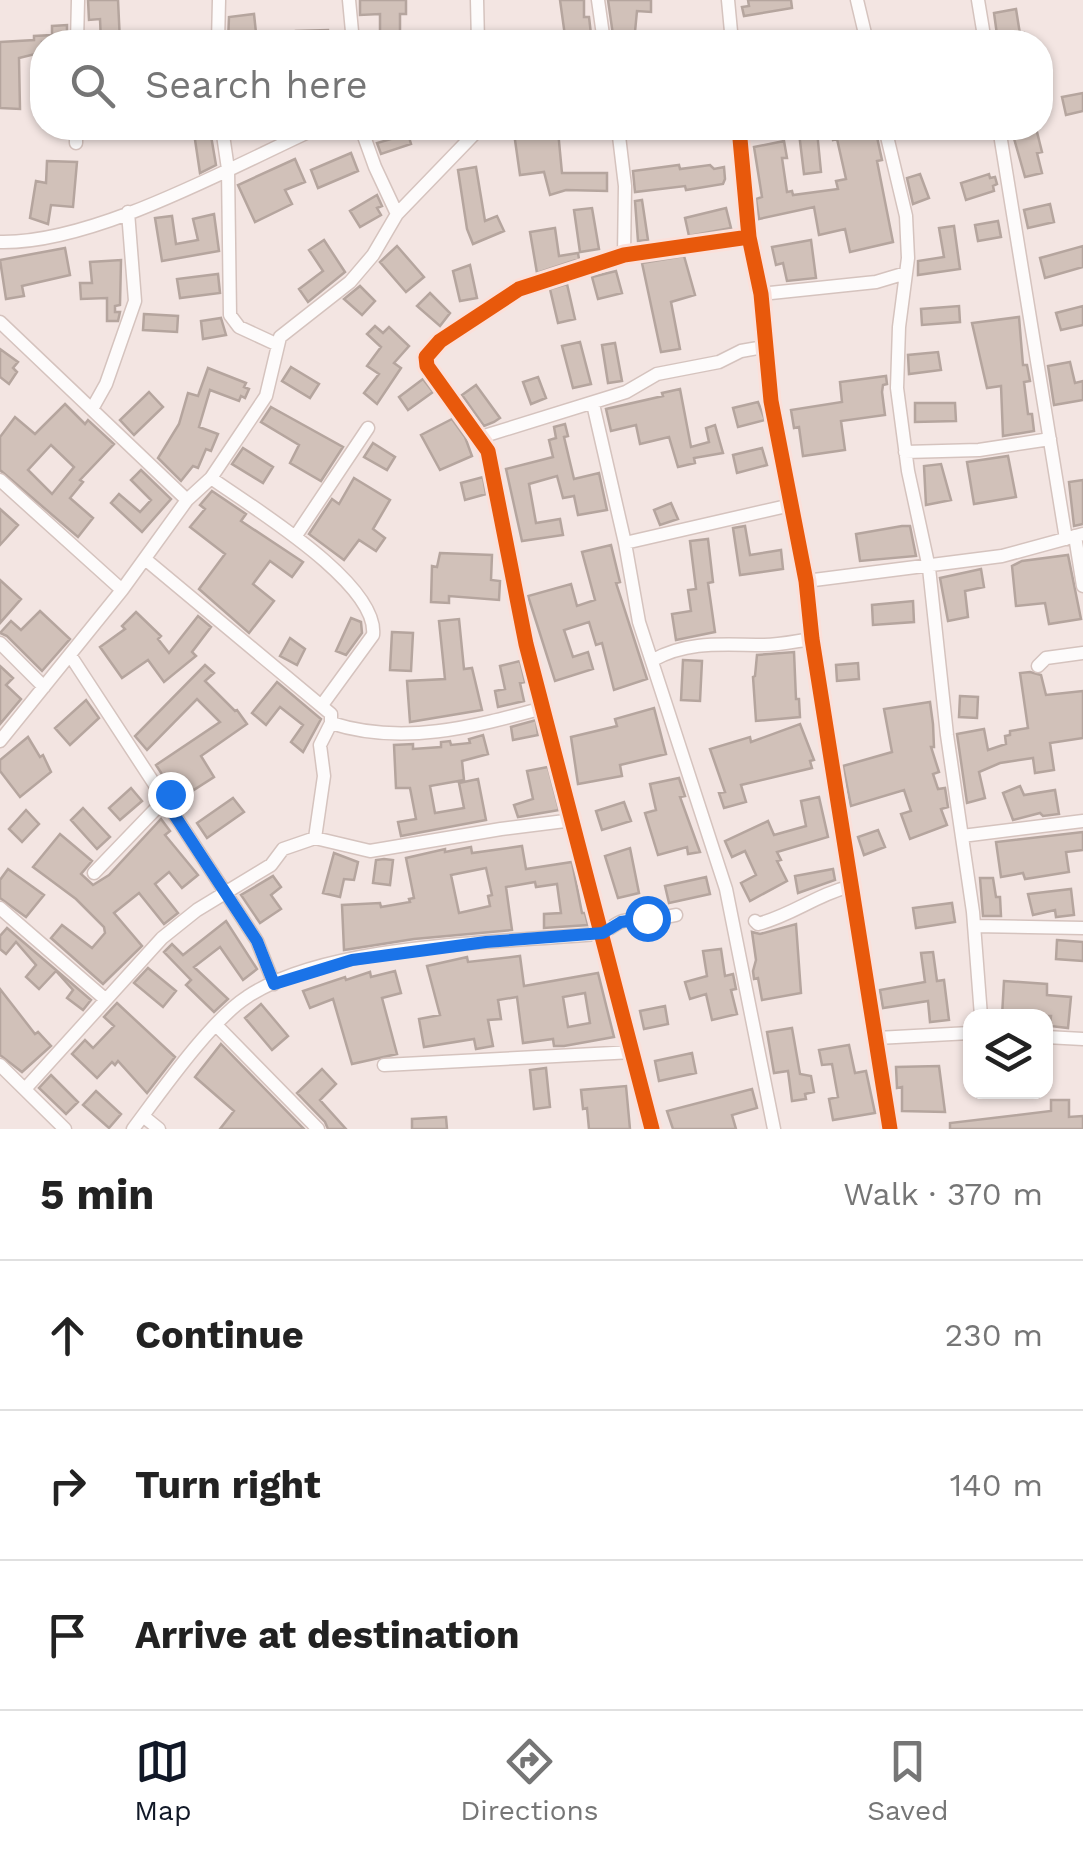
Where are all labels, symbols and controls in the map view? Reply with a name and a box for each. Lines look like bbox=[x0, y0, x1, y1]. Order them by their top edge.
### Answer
search box bbox=[30, 30, 1053, 140]
icon: search bbox=[65, 58, 120, 113]
text: Search here bbox=[145, 63, 368, 107]
route end bbox=[148, 772, 194, 818]
route start bbox=[625, 896, 671, 942]
map controls bbox=[963, 1009, 1053, 1099]
button: layers bbox=[963, 1009, 1053, 1099]
text: 5 min bbox=[40, 1170, 154, 1219]
text: Walk · 370 m bbox=[843, 1175, 1043, 1213]
icon: ahead bbox=[40, 1308, 95, 1363]
text: Continue bbox=[135, 1313, 304, 1357]
text: 230 m bbox=[944, 1316, 1043, 1354]
icon: right bbox=[40, 1458, 95, 1513]
text: Turn right bbox=[135, 1463, 321, 1507]
text: 140 m bbox=[950, 1466, 1043, 1504]
icon: arrive bbox=[40, 1608, 95, 1663]
text: Arrive at destination bbox=[135, 1613, 520, 1657]
tab: Map bbox=[134, 1734, 192, 1827]
tab: Directions bbox=[460, 1734, 599, 1827]
tab: Saved bbox=[867, 1734, 949, 1827]

